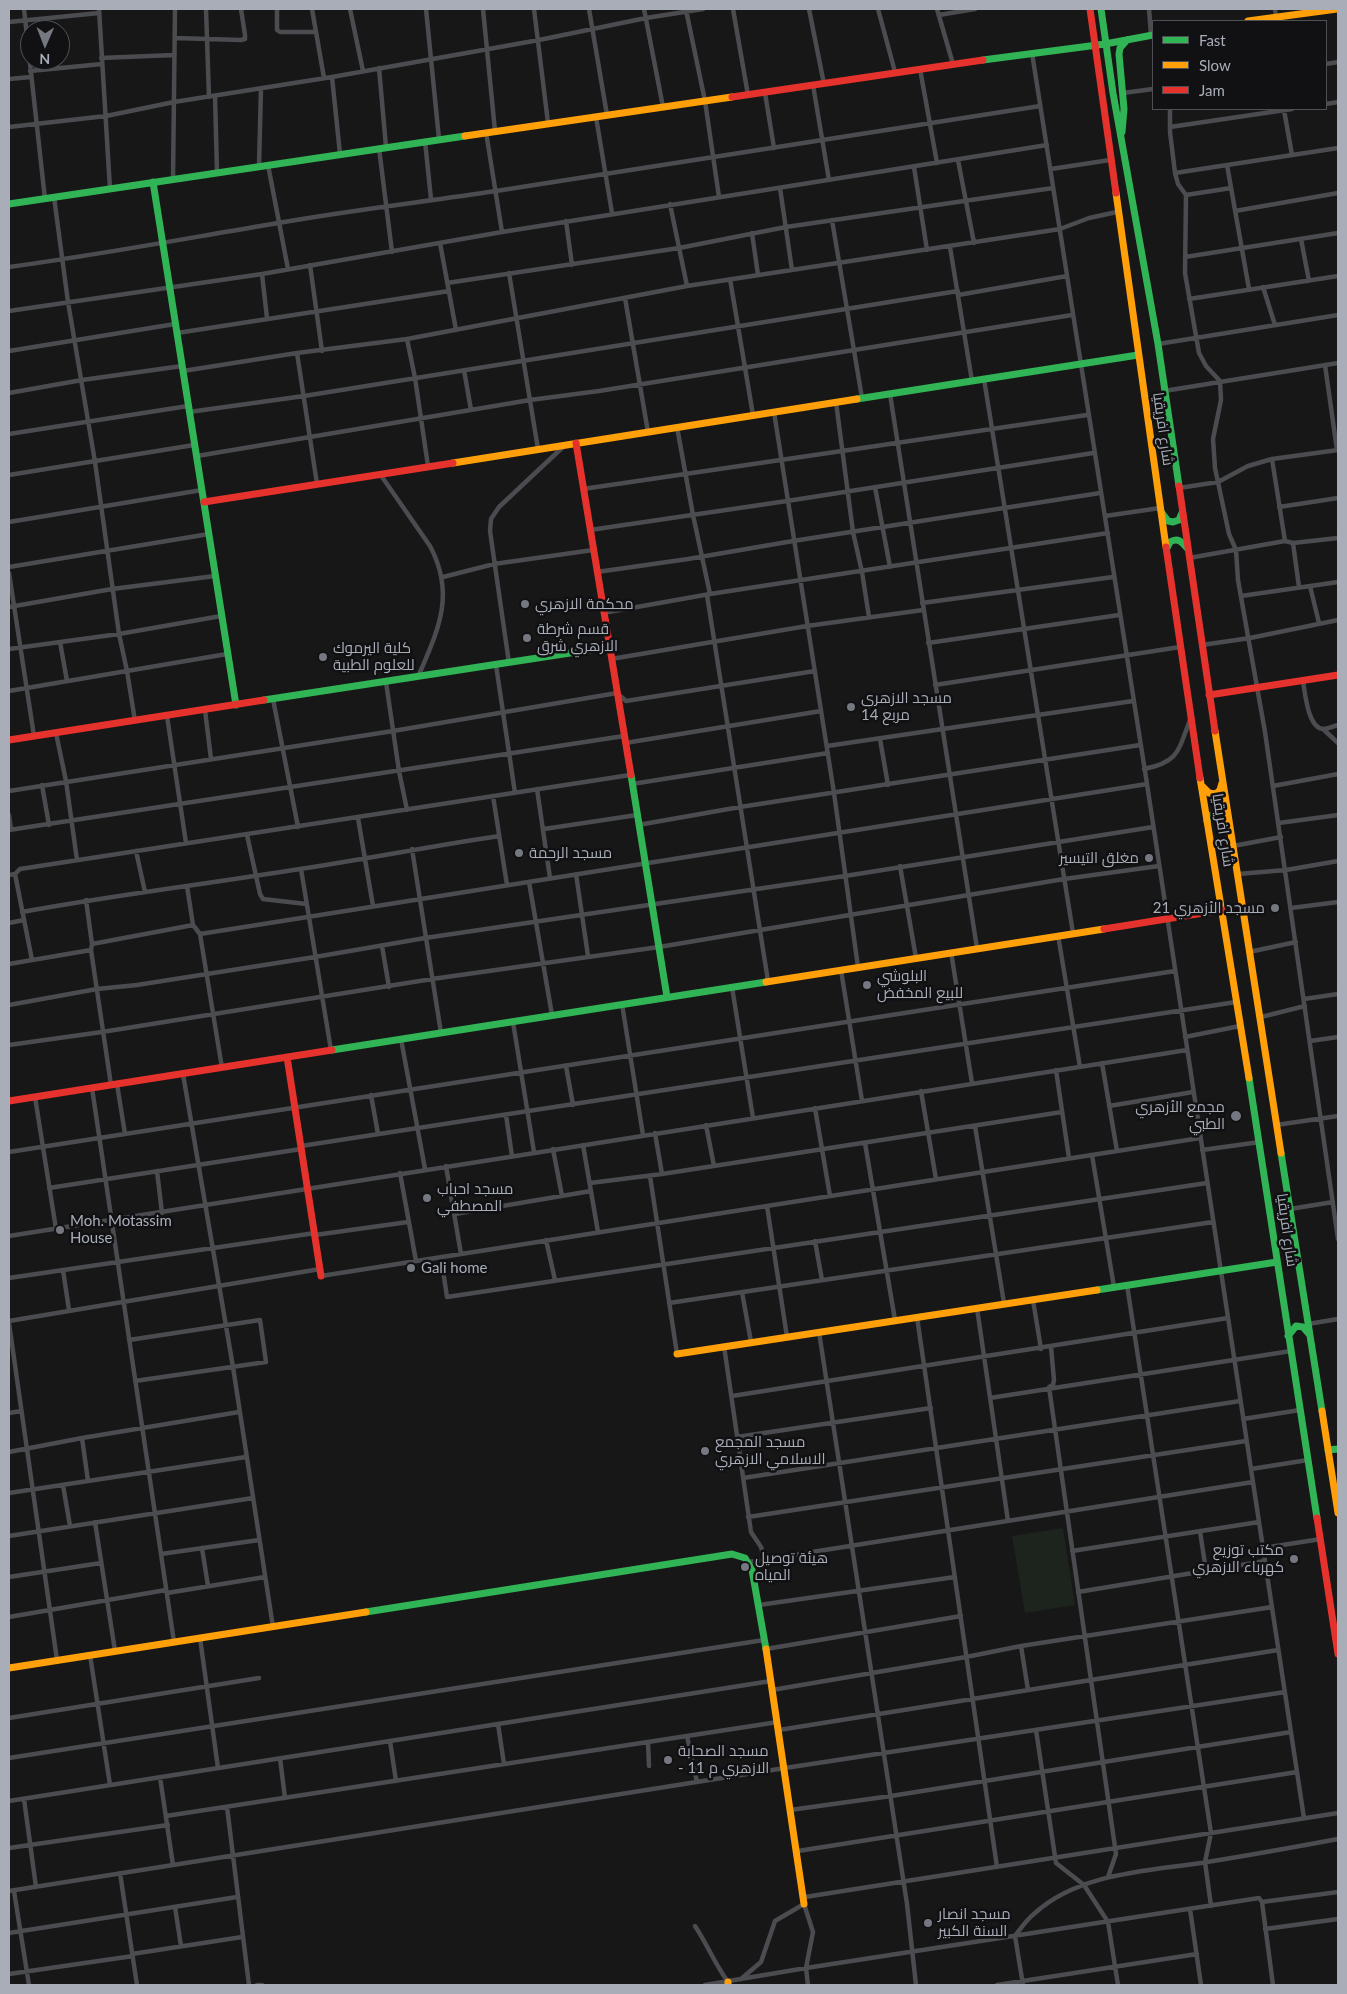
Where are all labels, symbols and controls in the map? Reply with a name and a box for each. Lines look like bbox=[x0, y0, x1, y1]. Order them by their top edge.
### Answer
north arrow bbox=[20, 20, 70, 70]
legend bbox=[1152, 20, 1327, 110]
text: Fast bbox=[1199, 31, 1226, 49]
text: N bbox=[39, 51, 50, 68]
text: Slow bbox=[1199, 56, 1231, 74]
text: Jam bbox=[1199, 81, 1225, 99]
street label: شارع افريقيا bbox=[1149, 391, 1177, 467]
place label: محكمة الازهري bbox=[535, 595, 634, 613]
marker: محكمة الازهري bbox=[519, 598, 531, 610]
place label: قسم شرطة الازهري شرق bbox=[537, 620, 618, 655]
marker: قسم شرطة الازهري شرق bbox=[521, 632, 533, 644]
place label: كلية اليرموك للعلوم الطبية bbox=[333, 639, 415, 674]
marker: كلية اليرموك للعلوم الطبية bbox=[317, 651, 329, 663]
place label: مسجد الازهري مربع 14 bbox=[861, 689, 952, 724]
marker: مسجد الازهري مربع 14 bbox=[845, 701, 857, 713]
street label: شارع افريقيا bbox=[1208, 792, 1238, 868]
place label: مسجد الرحمة bbox=[529, 844, 612, 862]
marker: مسجد الرحمة bbox=[513, 847, 525, 859]
place label: مغلق التيسير bbox=[1059, 849, 1139, 867]
marker: مغلق التيسير bbox=[1143, 852, 1155, 864]
place label: مسجد الأزهري 21 bbox=[1153, 899, 1265, 917]
marker: مسجد الأزهري 21 bbox=[1269, 902, 1281, 914]
place label: البلوشي للبيع المخفض bbox=[877, 967, 963, 1002]
marker: البلوشي للبيع المخفض bbox=[861, 979, 873, 991]
place label: مجمع الأزهري الطبي bbox=[1135, 1098, 1225, 1133]
marker: مجمع الأزهري الطبي bbox=[1229, 1109, 1243, 1123]
place label: مسجد احباب المصطفي bbox=[437, 1180, 513, 1215]
marker: مسجد احباب المصطفي bbox=[421, 1192, 433, 1204]
street label: شارع افريقيا bbox=[1273, 1192, 1301, 1268]
place label: Moh. Motassim House bbox=[70, 1212, 172, 1247]
marker: Moh. Motassim House bbox=[54, 1224, 66, 1236]
place label: Gali home bbox=[421, 1259, 487, 1277]
marker: Gali home bbox=[405, 1262, 417, 1274]
place label: مسجد المجمع الاسلامي الازهري bbox=[715, 1433, 825, 1468]
marker: مسجد المجمع الاسلامي الازهري bbox=[699, 1445, 711, 1457]
place label: مكتب توزيع كهرباء الازهري bbox=[1192, 1541, 1284, 1576]
place label: هيئة توصيل المياه bbox=[755, 1549, 828, 1584]
marker: مكتب توزيع كهرباء الازهري bbox=[1288, 1553, 1300, 1565]
marker: هيئة توصيل المياه bbox=[739, 1561, 751, 1573]
place label: مسجد الصحابة - الازهري م 11 bbox=[678, 1742, 769, 1777]
marker: مسجد الصحابة - الازهري م 11 bbox=[662, 1754, 674, 1766]
place label: مسجد انصار السنة الكبير bbox=[938, 1905, 1011, 1940]
marker: مسجد انصار السنة الكبير bbox=[922, 1917, 934, 1929]

